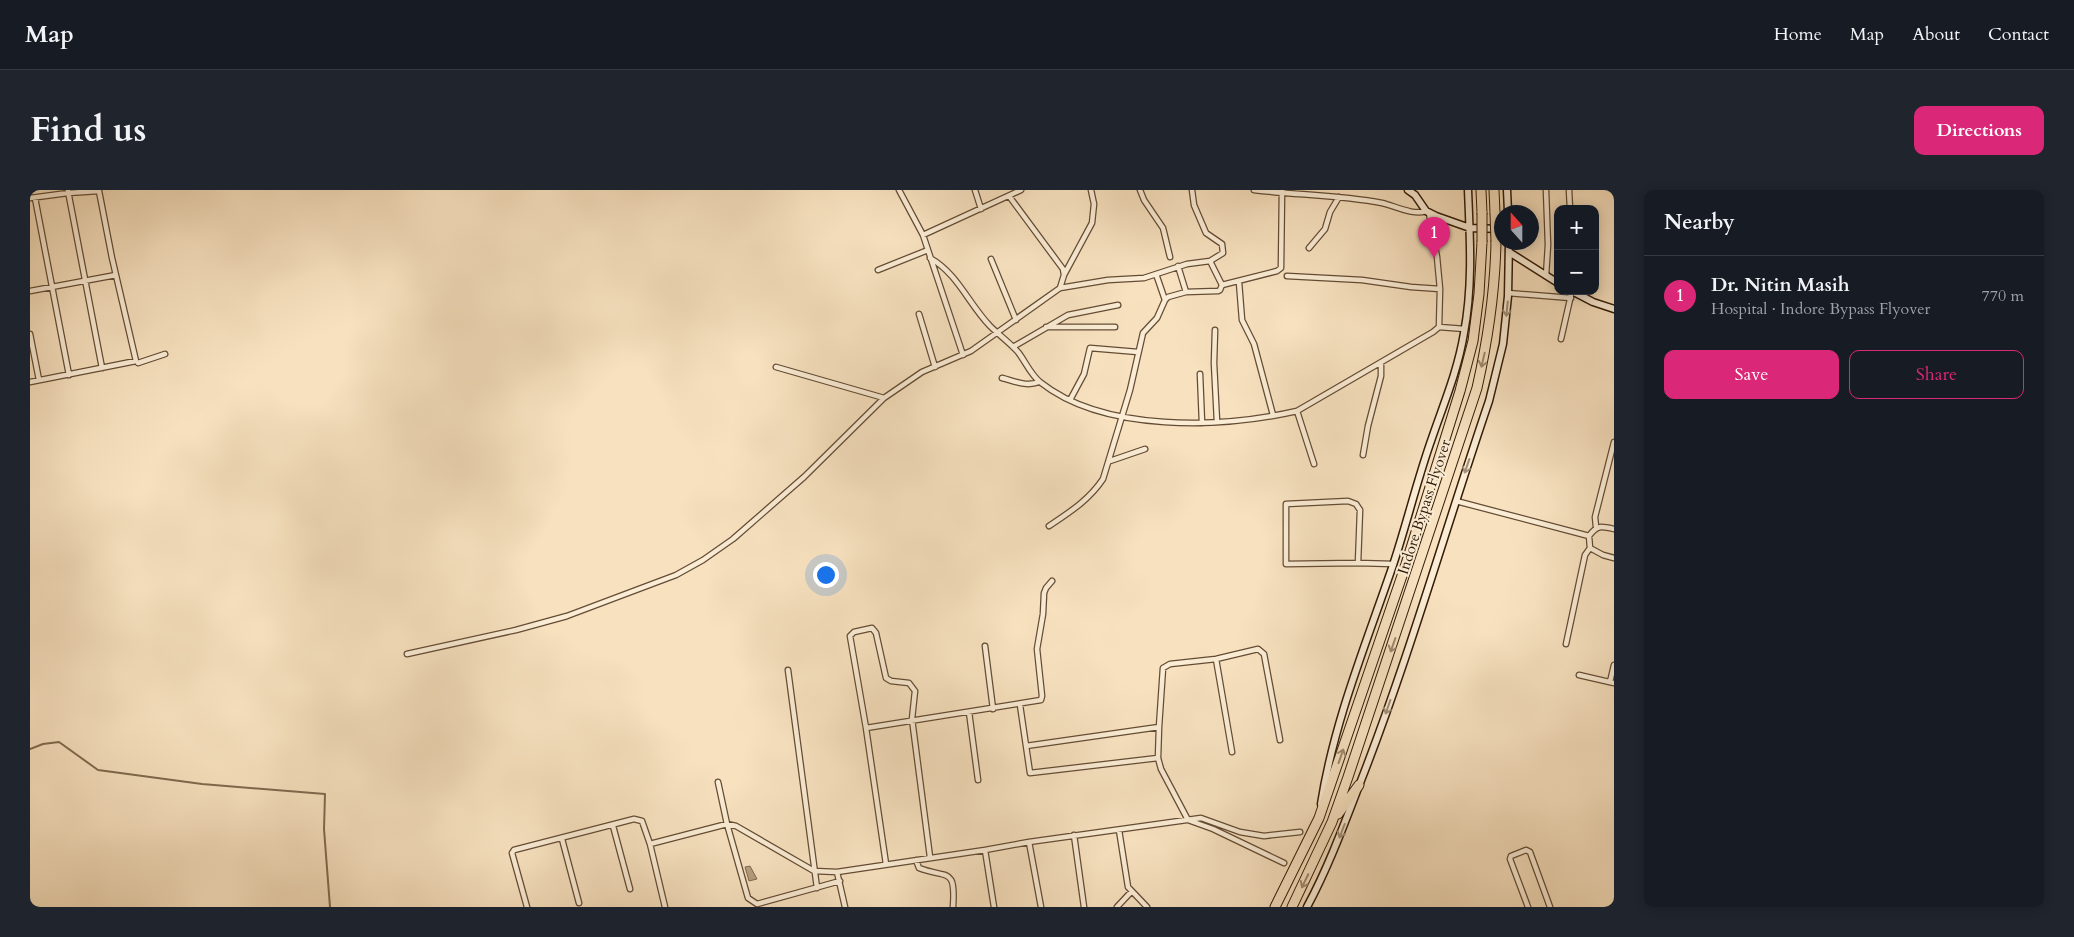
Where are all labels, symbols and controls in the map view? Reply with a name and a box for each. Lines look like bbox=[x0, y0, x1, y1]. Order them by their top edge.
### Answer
text: Map bbox=[25, 18, 74, 51]
text: Home bbox=[1774, 22, 1822, 47]
text: Map bbox=[1850, 22, 1884, 47]
text: About bbox=[1912, 22, 1960, 47]
text: Contact bbox=[1988, 22, 2049, 47]
text: Find us bbox=[30, 106, 146, 154]
button: Directions bbox=[1914, 106, 2044, 155]
north arrow bbox=[1494, 205, 1539, 250]
map controls bbox=[1554, 205, 1599, 295]
button: + bbox=[1554, 205, 1599, 250]
text: Nearby bbox=[1664, 208, 1735, 237]
pin: 1 bbox=[1418, 217, 1450, 258]
button: − bbox=[1554, 250, 1599, 295]
text: Dr. Nitin Masih bbox=[1711, 272, 1850, 298]
text: 1 bbox=[1676, 285, 1684, 307]
text: 770 m bbox=[1982, 285, 2024, 307]
text: Hospital · Indore Bypass Flyover bbox=[1711, 298, 1930, 320]
one-way arrow bbox=[1502, 300, 1512, 316]
button: Save bbox=[1664, 350, 1839, 399]
button: Share bbox=[1849, 350, 2024, 399]
one-way arrow bbox=[1478, 351, 1487, 367]
street label: Indore Bypass Flyover bbox=[1393, 436, 1455, 577]
one-way arrow bbox=[1462, 457, 1471, 473]
your location bbox=[813, 562, 839, 588]
one-way arrow bbox=[1388, 637, 1397, 653]
one-way arrow bbox=[1383, 699, 1392, 714]
one-way arrow bbox=[1337, 748, 1346, 764]
one-way arrow bbox=[1337, 823, 1346, 838]
one-way arrow bbox=[1300, 873, 1309, 888]

